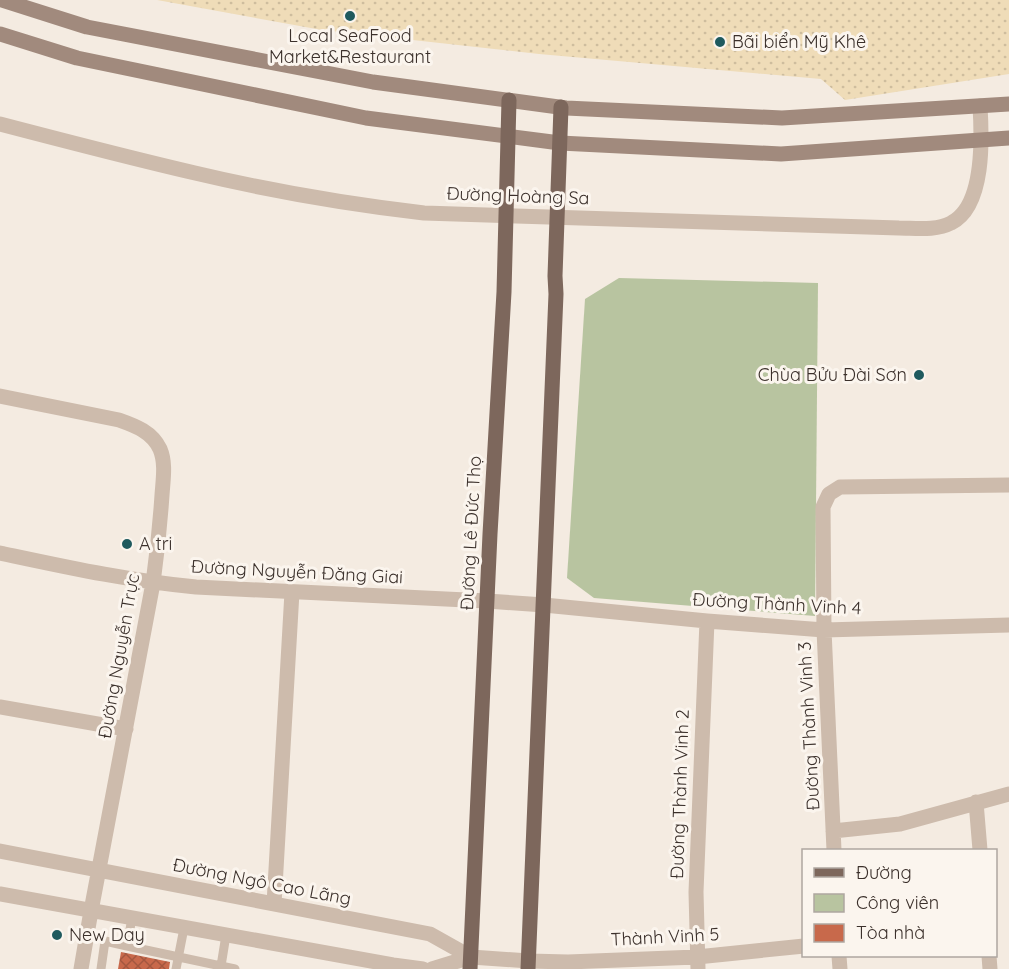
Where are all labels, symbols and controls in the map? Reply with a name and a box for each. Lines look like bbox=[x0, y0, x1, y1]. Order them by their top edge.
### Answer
marker: Local SeaFood Market&Restaurant bbox=[343, 9, 357, 23]
place label: Local SeaFood Market&Restaurant bbox=[269, 24, 431, 68]
place label: Bãi biển Mỹ Khê bbox=[732, 30, 866, 53]
marker: Bãi biển Mỹ Khê bbox=[713, 35, 727, 49]
street label: Đường Hoàng Sa bbox=[446, 182, 590, 209]
place label: Chùa Bửu Đài Sơn bbox=[758, 363, 907, 386]
marker: Chùa Bửu Đài Sơn bbox=[912, 368, 926, 382]
street label: Đường Lê Đức Thọ bbox=[455, 455, 486, 611]
place label: A tri bbox=[139, 532, 172, 555]
marker: A tri bbox=[120, 537, 134, 551]
street label: Đường Nguyễn Đăng Giai bbox=[190, 554, 404, 589]
street label: Đường Nguyễn Trực bbox=[93, 572, 144, 740]
street label: Đường Thành Vinh 4 bbox=[692, 588, 862, 619]
street label: Đường Thành Vinh 3 bbox=[793, 641, 824, 811]
street label: Đường Thành Vinh 2 bbox=[665, 709, 694, 879]
legend bbox=[802, 849, 997, 957]
street label: Đường Ngô Cao Lãng bbox=[171, 853, 353, 910]
text: Đường bbox=[856, 861, 912, 884]
text: Công viên bbox=[856, 891, 939, 914]
text: Tòa nhà bbox=[856, 921, 925, 944]
street label: Thành Vinh 5 bbox=[610, 922, 720, 951]
place label: New Day bbox=[69, 923, 145, 946]
marker: New Day bbox=[50, 928, 64, 942]

